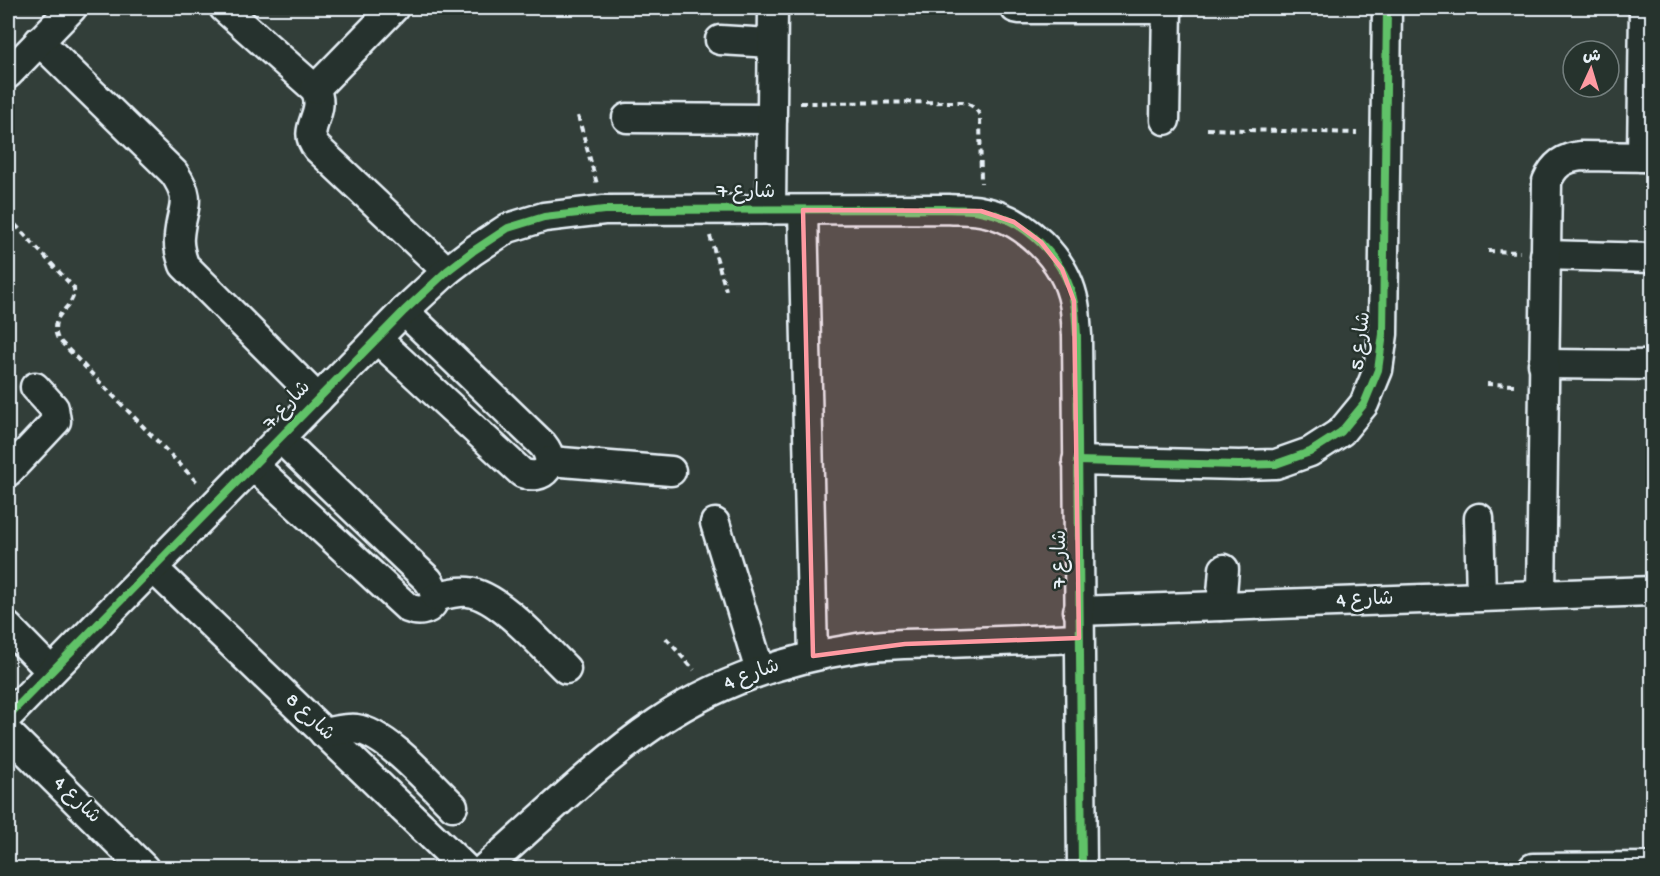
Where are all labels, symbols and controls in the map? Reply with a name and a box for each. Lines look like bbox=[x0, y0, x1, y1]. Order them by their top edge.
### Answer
north arrow bbox=[1561, 39, 1621, 99]
text: ش bbox=[1582, 47, 1601, 68]
street label: شارع 7 bbox=[716, 181, 775, 205]
street label: شارع 5 bbox=[1346, 310, 1377, 371]
street label: شارع 7 bbox=[258, 376, 317, 436]
street label: شارع 7 bbox=[1049, 530, 1073, 589]
street label: شارع 4 bbox=[1336, 588, 1394, 613]
street label: شارع 4 bbox=[721, 654, 783, 697]
street label: شارع 8 bbox=[280, 689, 339, 747]
street label: شارع 4 bbox=[48, 772, 105, 829]

